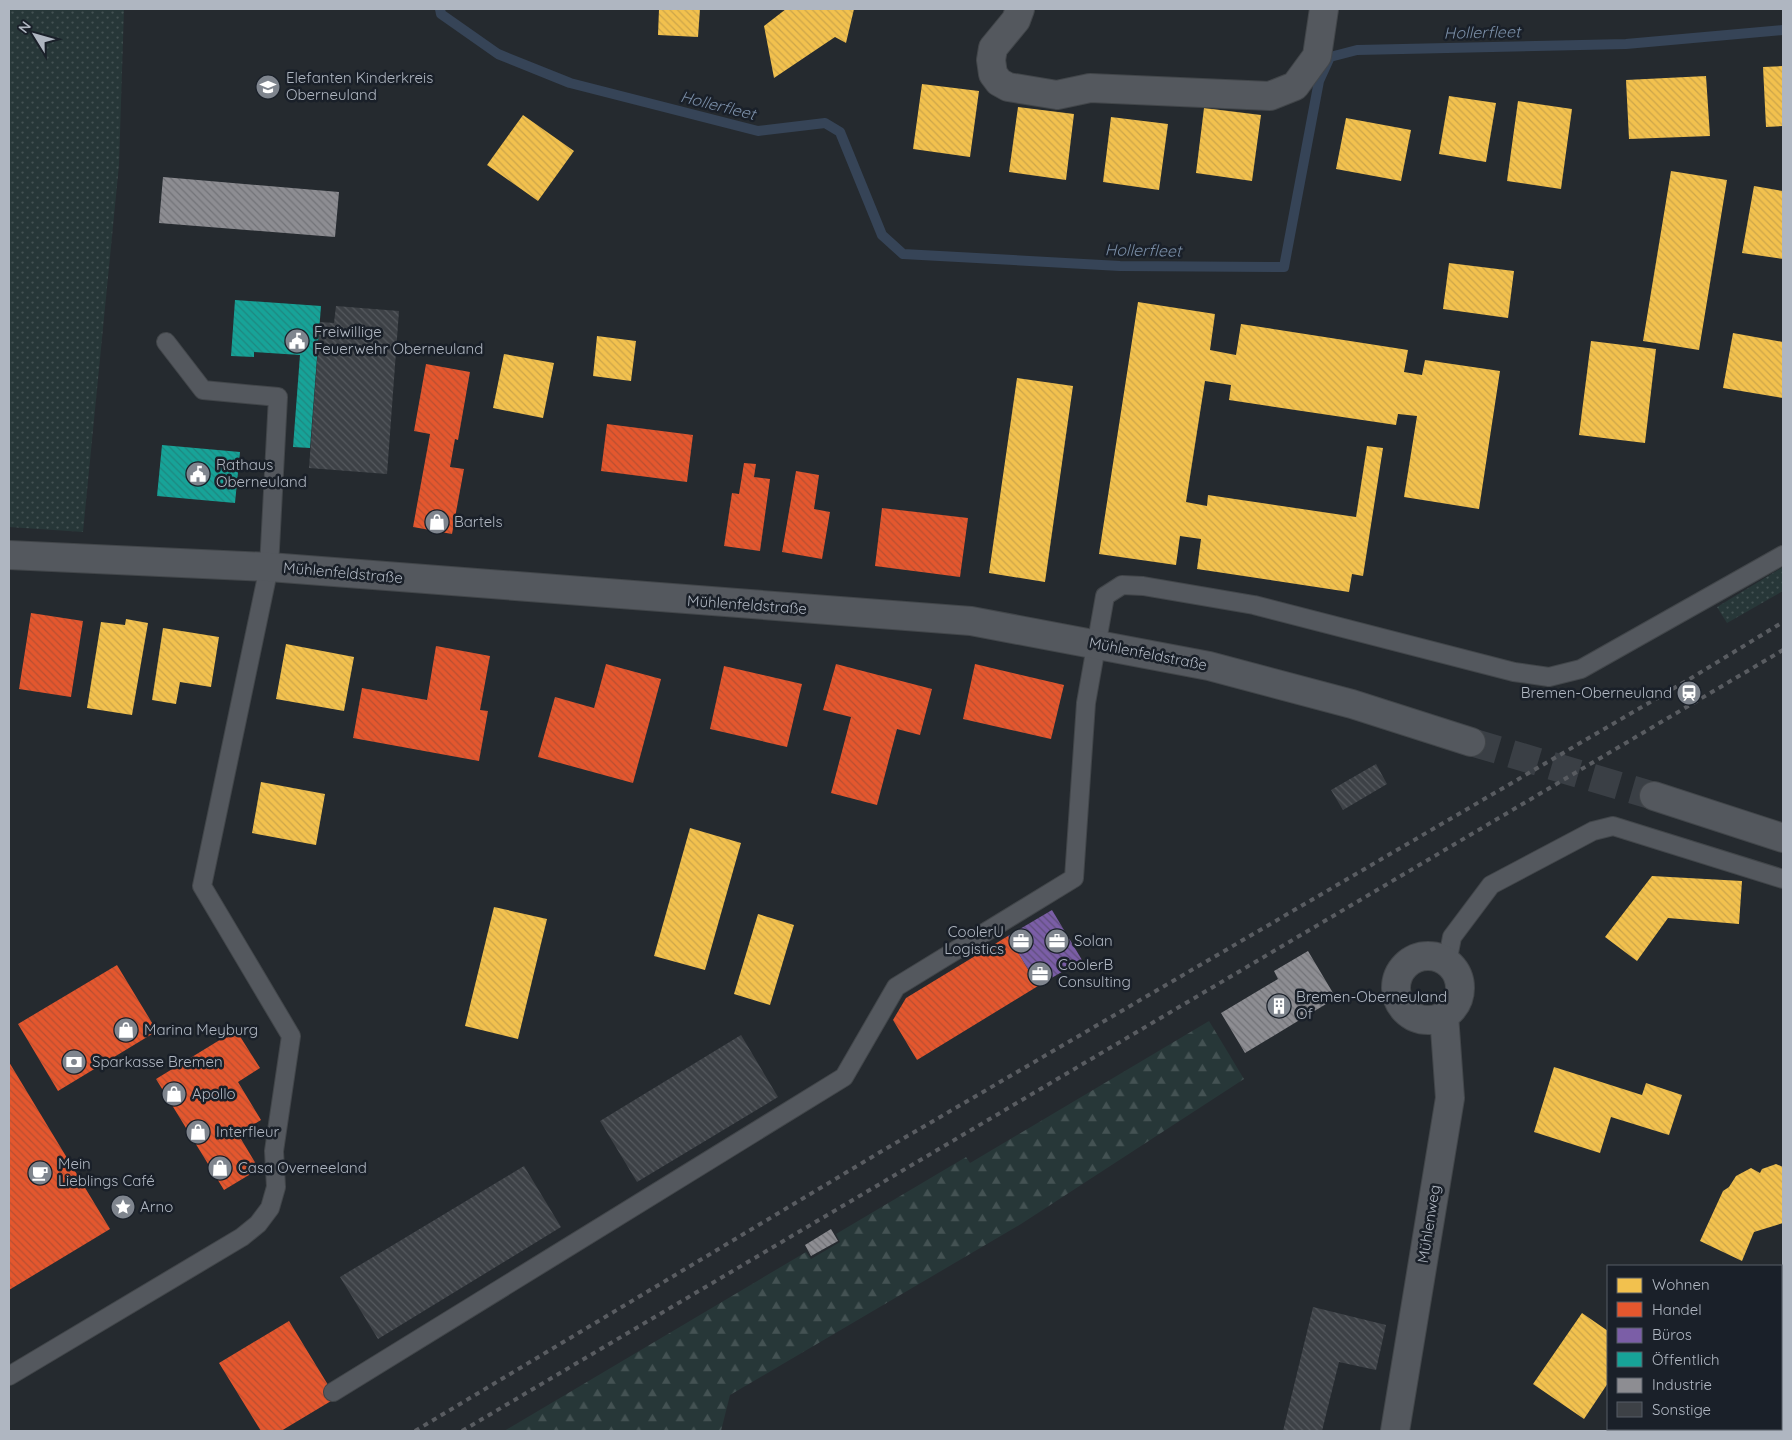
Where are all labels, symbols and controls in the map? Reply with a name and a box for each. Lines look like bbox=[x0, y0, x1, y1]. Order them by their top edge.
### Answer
north arrow bbox=[10, 10, 60, 60]
text: N bbox=[14, 18, 35, 37]
water label: Hollerfleet bbox=[1444, 21, 1522, 43]
place label: Elefanten Kinderkreis Oberneuland bbox=[286, 68, 433, 104]
school or university icon: Elefanten Kinderkreis Oberneuland bbox=[255, 74, 281, 100]
water label: Hollerfleet bbox=[678, 86, 759, 124]
water label: Hollerfleet bbox=[1105, 239, 1183, 261]
place label: Freiwillige Feuerwehr Oberneuland bbox=[314, 322, 483, 358]
public building icon: Freiwillige Feuerwehr Oberneuland bbox=[284, 328, 310, 354]
place label: Rathaus Oberneuland bbox=[216, 455, 307, 491]
public building icon: Rathaus Oberneuland bbox=[185, 461, 211, 487]
shop icon: Bartels bbox=[424, 509, 450, 535]
place label: Bartels bbox=[454, 512, 503, 531]
street label: Mühlenfeldstraße bbox=[282, 558, 404, 587]
street label: Mühlenfeldstraße bbox=[687, 591, 808, 618]
street label: Mühlenfeldstraße bbox=[1087, 633, 1209, 674]
station icon: Bremen-Oberneuland bbox=[1676, 680, 1702, 706]
place label: Bremen-Oberneuland bbox=[1521, 683, 1672, 702]
place label: CoolerU Logistics bbox=[944, 922, 1004, 958]
office icon: CoolerU Logistics bbox=[1008, 928, 1034, 954]
office icon: Solan bbox=[1044, 928, 1070, 954]
place label: Solan bbox=[1074, 931, 1113, 950]
place label: CoolerB Consulting bbox=[1058, 955, 1131, 991]
office icon: CoolerB Consulting bbox=[1027, 961, 1053, 987]
place label: Bremen-Oberneuland Of bbox=[1296, 987, 1447, 1023]
building icon: Bremen-Oberneuland Of bbox=[1266, 993, 1292, 1019]
shop icon: Marina Meyburg bbox=[113, 1017, 139, 1043]
place label: Marina Meyburg bbox=[144, 1020, 258, 1039]
bank icon: Sparkasse Bremen bbox=[61, 1049, 87, 1075]
place label: Sparkasse Bremen bbox=[92, 1052, 223, 1071]
shop icon: Apollo bbox=[161, 1081, 187, 1107]
place label: Apollo bbox=[192, 1084, 236, 1103]
shop icon: Interfleur bbox=[185, 1119, 211, 1145]
place label: Interfleur bbox=[216, 1122, 280, 1141]
place label: Mein Lieblings Café bbox=[58, 1154, 155, 1190]
shop icon: Casa Overneeland bbox=[207, 1155, 233, 1181]
place label: Casa Overneeland bbox=[238, 1158, 367, 1177]
cafe icon: Mein Lieblings Café bbox=[27, 1160, 53, 1186]
street label: Mühlenweg bbox=[1413, 1183, 1444, 1264]
place icon: Arno bbox=[110, 1194, 136, 1220]
place label: Arno bbox=[140, 1197, 173, 1216]
legend bbox=[1607, 1265, 1782, 1430]
text: Wohnen bbox=[1652, 1275, 1710, 1294]
text: Handel bbox=[1652, 1300, 1702, 1319]
text: Büros bbox=[1652, 1325, 1692, 1344]
text: Öffentlich bbox=[1652, 1350, 1719, 1369]
text: Industrie bbox=[1652, 1375, 1712, 1394]
text: Sonstige bbox=[1652, 1400, 1711, 1419]

